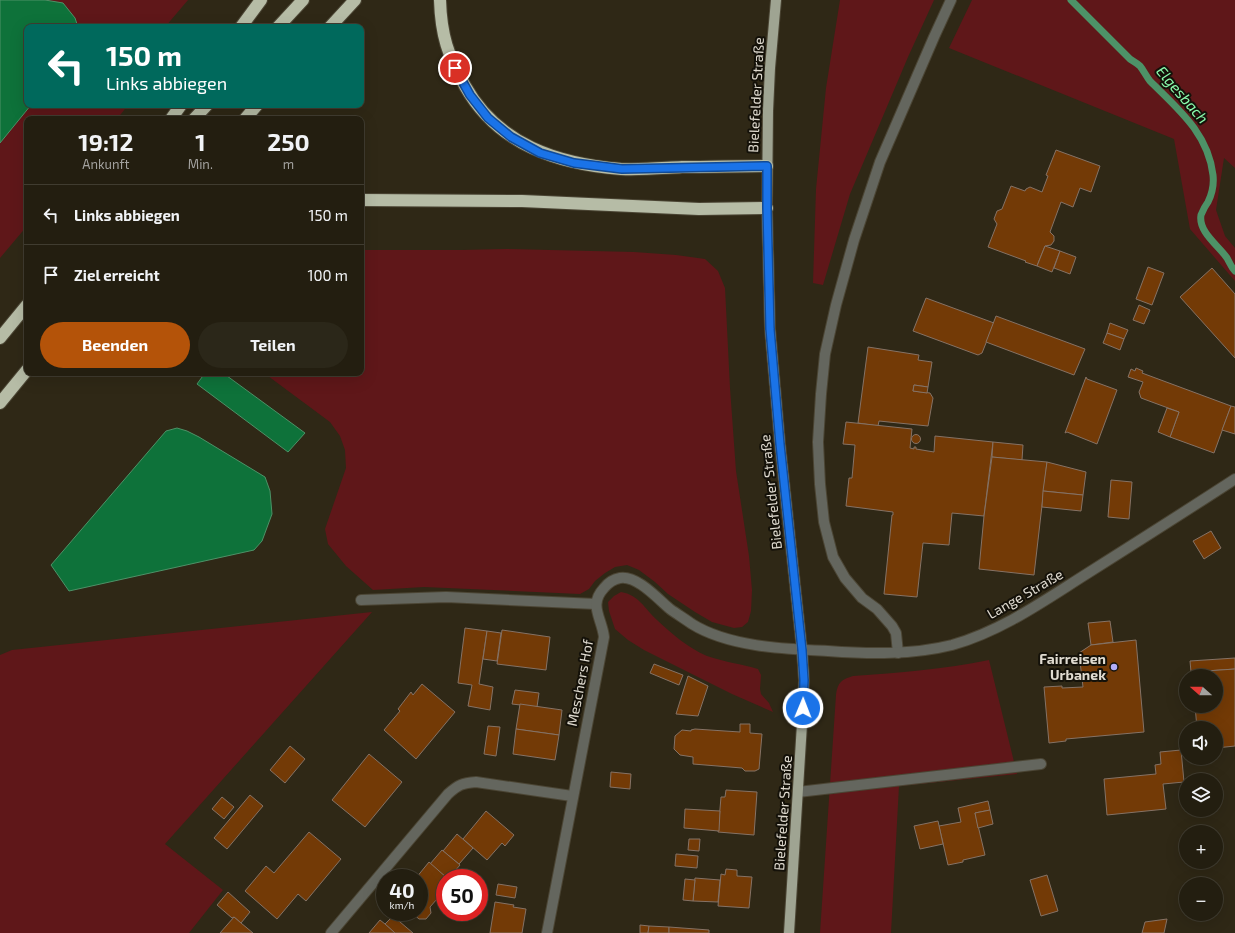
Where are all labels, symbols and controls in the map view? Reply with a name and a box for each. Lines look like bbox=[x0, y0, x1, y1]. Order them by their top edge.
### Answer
street label: Bielefelder Straße bbox=[744, 37, 767, 153]
text: 150 m bbox=[106, 38, 182, 72]
icon: left bbox=[40, 40, 92, 92]
pin bbox=[438, 51, 472, 85]
icon: arrive bbox=[444, 57, 466, 79]
water label: Elgesbach bbox=[1153, 62, 1213, 127]
text: Links abbiegen bbox=[106, 72, 227, 94]
text: 19:12 bbox=[78, 127, 133, 156]
text: 1 bbox=[195, 127, 206, 156]
text: 250 bbox=[267, 127, 310, 156]
text: Ankunft bbox=[82, 156, 129, 172]
text: Min. bbox=[188, 156, 213, 172]
text: m bbox=[283, 156, 294, 172]
icon: left bbox=[40, 204, 62, 226]
text: Links abbiegen bbox=[74, 206, 180, 224]
text: 150 m bbox=[308, 206, 348, 224]
icon: arrive bbox=[40, 264, 62, 286]
text: Ziel erreicht bbox=[74, 266, 160, 284]
text: 100 m bbox=[307, 266, 348, 284]
button: Beenden bbox=[40, 322, 190, 368]
button: Teilen bbox=[198, 322, 348, 368]
street label: Bielefelder Straße bbox=[756, 434, 785, 550]
street label: Lange Straße bbox=[984, 565, 1066, 622]
street label: Meschers Hof bbox=[563, 637, 596, 728]
place label: Fairreisen Urbanek bbox=[1039, 650, 1106, 683]
marker: Fairreisen Urbanek bbox=[1109, 662, 1119, 672]
north arrow bbox=[1179, 669, 1223, 713]
map controls bbox=[1179, 669, 1223, 921]
position arrow bbox=[782, 687, 824, 729]
button: sound bbox=[1179, 721, 1223, 765]
street label: Bielefelder Straße bbox=[770, 755, 795, 871]
button: layers bbox=[1179, 773, 1223, 817]
button: + bbox=[1179, 825, 1223, 869]
speed limit sign: 50 bbox=[436, 869, 488, 921]
button: − bbox=[1179, 877, 1223, 921]
text: 40 bbox=[389, 878, 415, 902]
text: km/h bbox=[390, 899, 414, 911]

